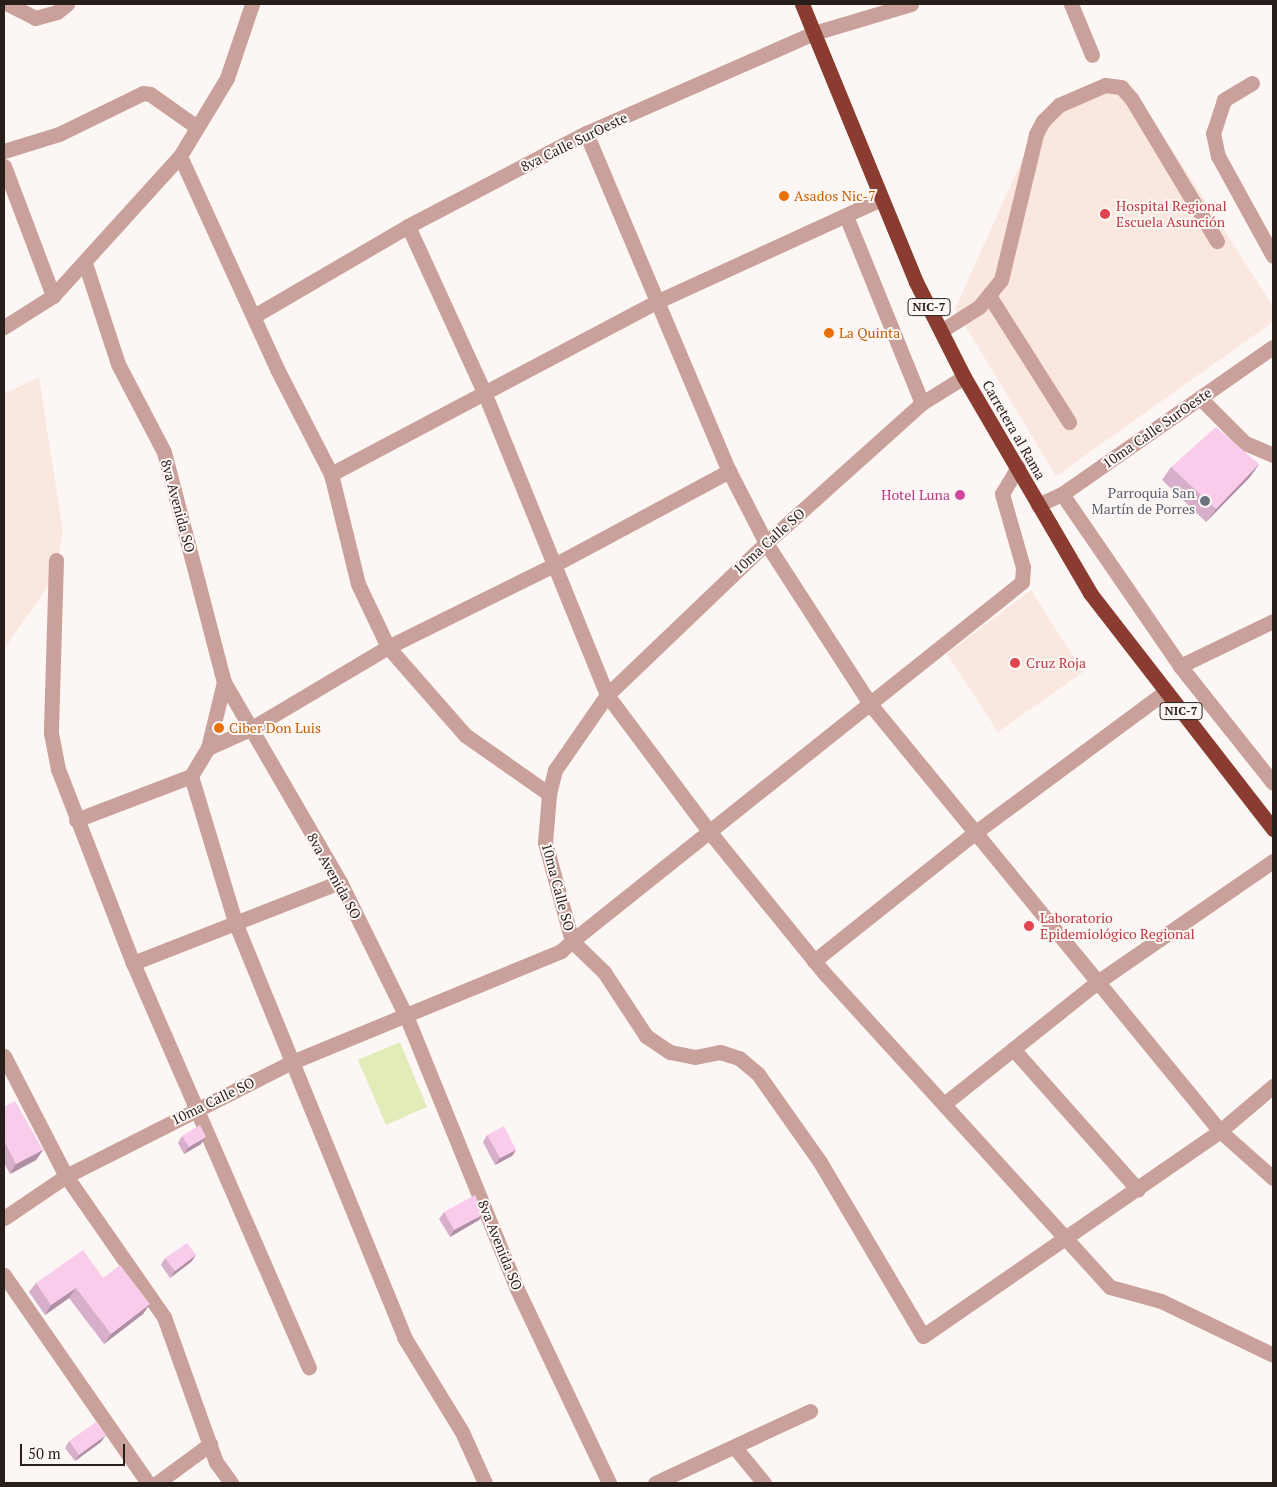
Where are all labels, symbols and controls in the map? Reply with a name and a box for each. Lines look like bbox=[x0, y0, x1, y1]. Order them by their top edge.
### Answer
street label: 8va Calle SurOeste bbox=[518, 109, 630, 175]
place label: Asados Nic-7 bbox=[794, 188, 876, 204]
marker: Asados Nic-7 bbox=[778, 190, 790, 202]
place label: Hospital Regional Escuela Asunción bbox=[1116, 198, 1227, 230]
marker: Hospital Regional Escuela Asunción bbox=[1098, 207, 1112, 221]
road number: NIC-7 bbox=[906, 298, 952, 316]
place label: La Quinta bbox=[839, 325, 900, 341]
marker: La Quinta bbox=[823, 327, 835, 339]
street label: Carretera al Rama bbox=[979, 377, 1049, 483]
street label: 10ma Calle SurOeste bbox=[1099, 384, 1215, 472]
street label: 8va Avenida SO bbox=[157, 457, 199, 555]
place label: Parroquia San Martín de Porres bbox=[1092, 485, 1195, 518]
place label: Hotel Luna bbox=[881, 487, 950, 503]
marker: Hotel Luna bbox=[954, 489, 966, 501]
marker: Parroquia San Martín de Porres bbox=[1199, 495, 1211, 507]
street label: 10ma Calle SO bbox=[730, 505, 808, 577]
place label: Cruz Roja bbox=[1026, 655, 1086, 671]
marker: Cruz Roja bbox=[1008, 656, 1022, 670]
road number: NIC-7 bbox=[1158, 701, 1204, 720]
place label: Ciber Don Luis bbox=[229, 720, 321, 736]
marker: Ciber Don Luis bbox=[213, 722, 225, 734]
street label: 8va Avenida SO bbox=[303, 830, 365, 922]
street label: 10ma Calle SO bbox=[538, 841, 578, 933]
place label: Laboratorio Epidemiológico Regional bbox=[1040, 910, 1195, 942]
marker: Laboratorio Epidemiológico Regional bbox=[1022, 919, 1036, 933]
street label: 10ma Calle SO bbox=[169, 1074, 257, 1128]
street label: 8va Avenida SO bbox=[474, 1197, 526, 1293]
scale bar bbox=[22, 1434, 128, 1466]
text: 50 m bbox=[28, 1443, 61, 1463]

